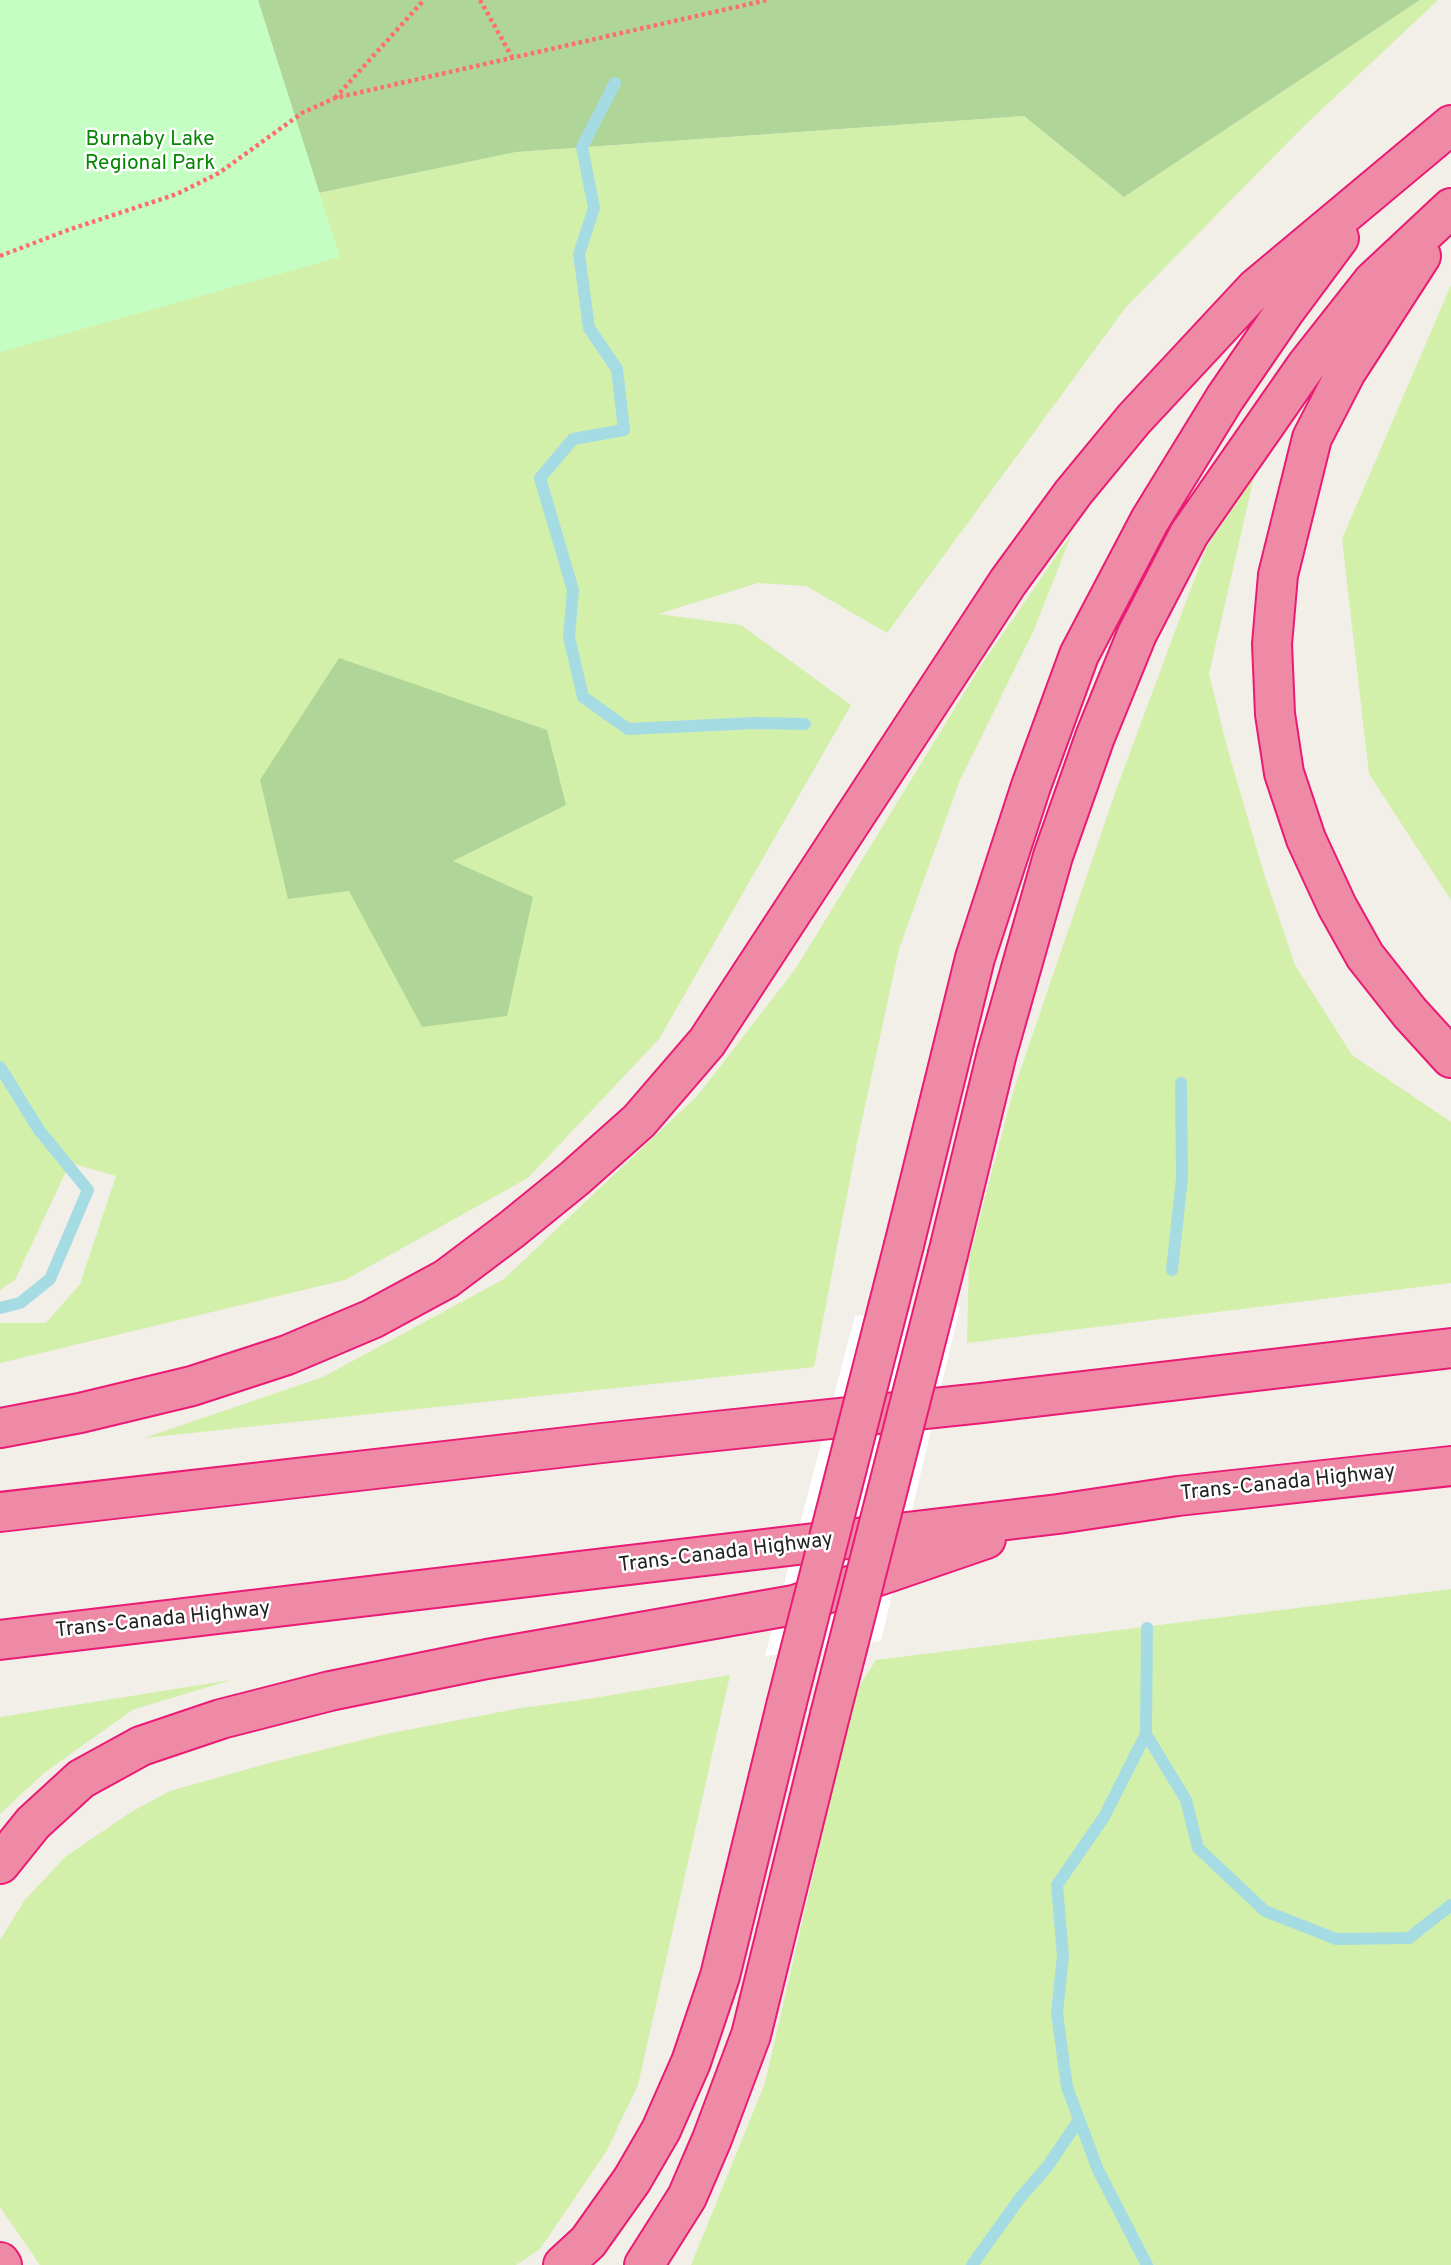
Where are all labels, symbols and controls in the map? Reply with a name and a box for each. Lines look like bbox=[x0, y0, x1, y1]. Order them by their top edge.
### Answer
park label: Burnaby Lake Regional Park bbox=[85, 128, 215, 178]
street label: Trans-Canada Highway bbox=[1179, 1460, 1397, 1508]
street label: Trans-Canada Highway bbox=[617, 1528, 835, 1580]
street label: Trans-Canada Highway bbox=[54, 1597, 272, 1645]

